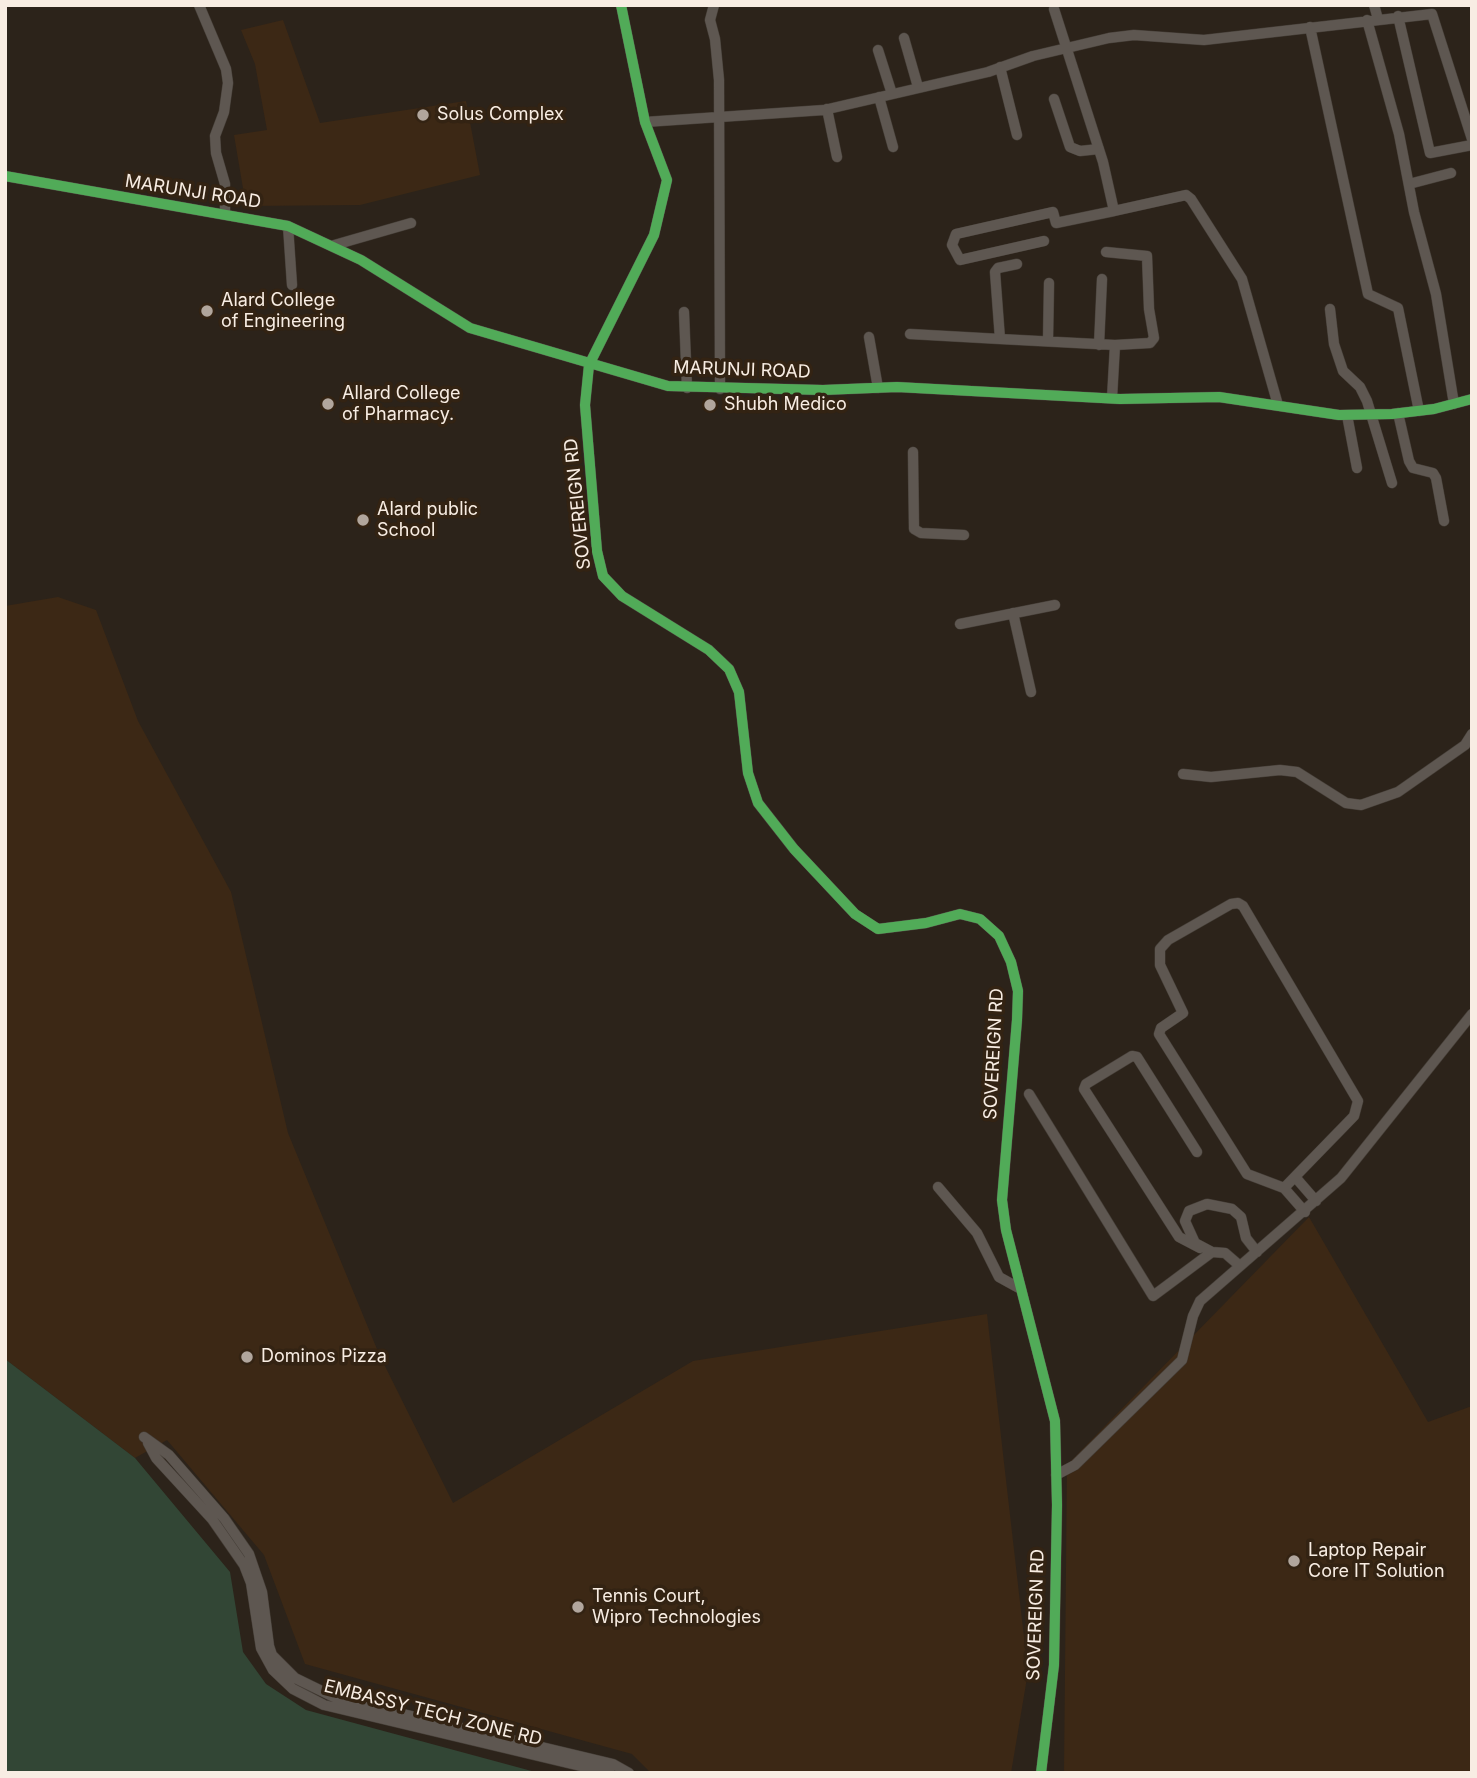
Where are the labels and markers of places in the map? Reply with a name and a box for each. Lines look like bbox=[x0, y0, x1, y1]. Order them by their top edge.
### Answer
place label: Solus Complex bbox=[437, 104, 564, 126]
marker: Solus Complex bbox=[415, 107, 431, 123]
place label: Alard College of Engineering bbox=[221, 290, 345, 332]
marker: Alard College of Engineering bbox=[199, 303, 215, 319]
place label: Allard College of Pharmacy. bbox=[342, 383, 460, 426]
place label: Shubh Medico bbox=[724, 394, 847, 416]
marker: Allard College of Pharmacy. bbox=[320, 396, 336, 412]
marker: Shubh Medico bbox=[702, 397, 718, 413]
place label: Alard public School bbox=[377, 499, 478, 542]
marker: Alard public School bbox=[355, 512, 371, 528]
place label: Dominos Pizza bbox=[261, 1346, 387, 1368]
marker: Dominos Pizza bbox=[239, 1349, 255, 1365]
place label: Laptop Repair Core IT Solution bbox=[1308, 1540, 1445, 1582]
marker: Laptop Repair Core IT Solution bbox=[1286, 1553, 1302, 1569]
place label: Tennis Court, Wipro Technologies bbox=[592, 1586, 761, 1628]
marker: Tennis Court, Wipro Technologies bbox=[570, 1599, 586, 1615]

